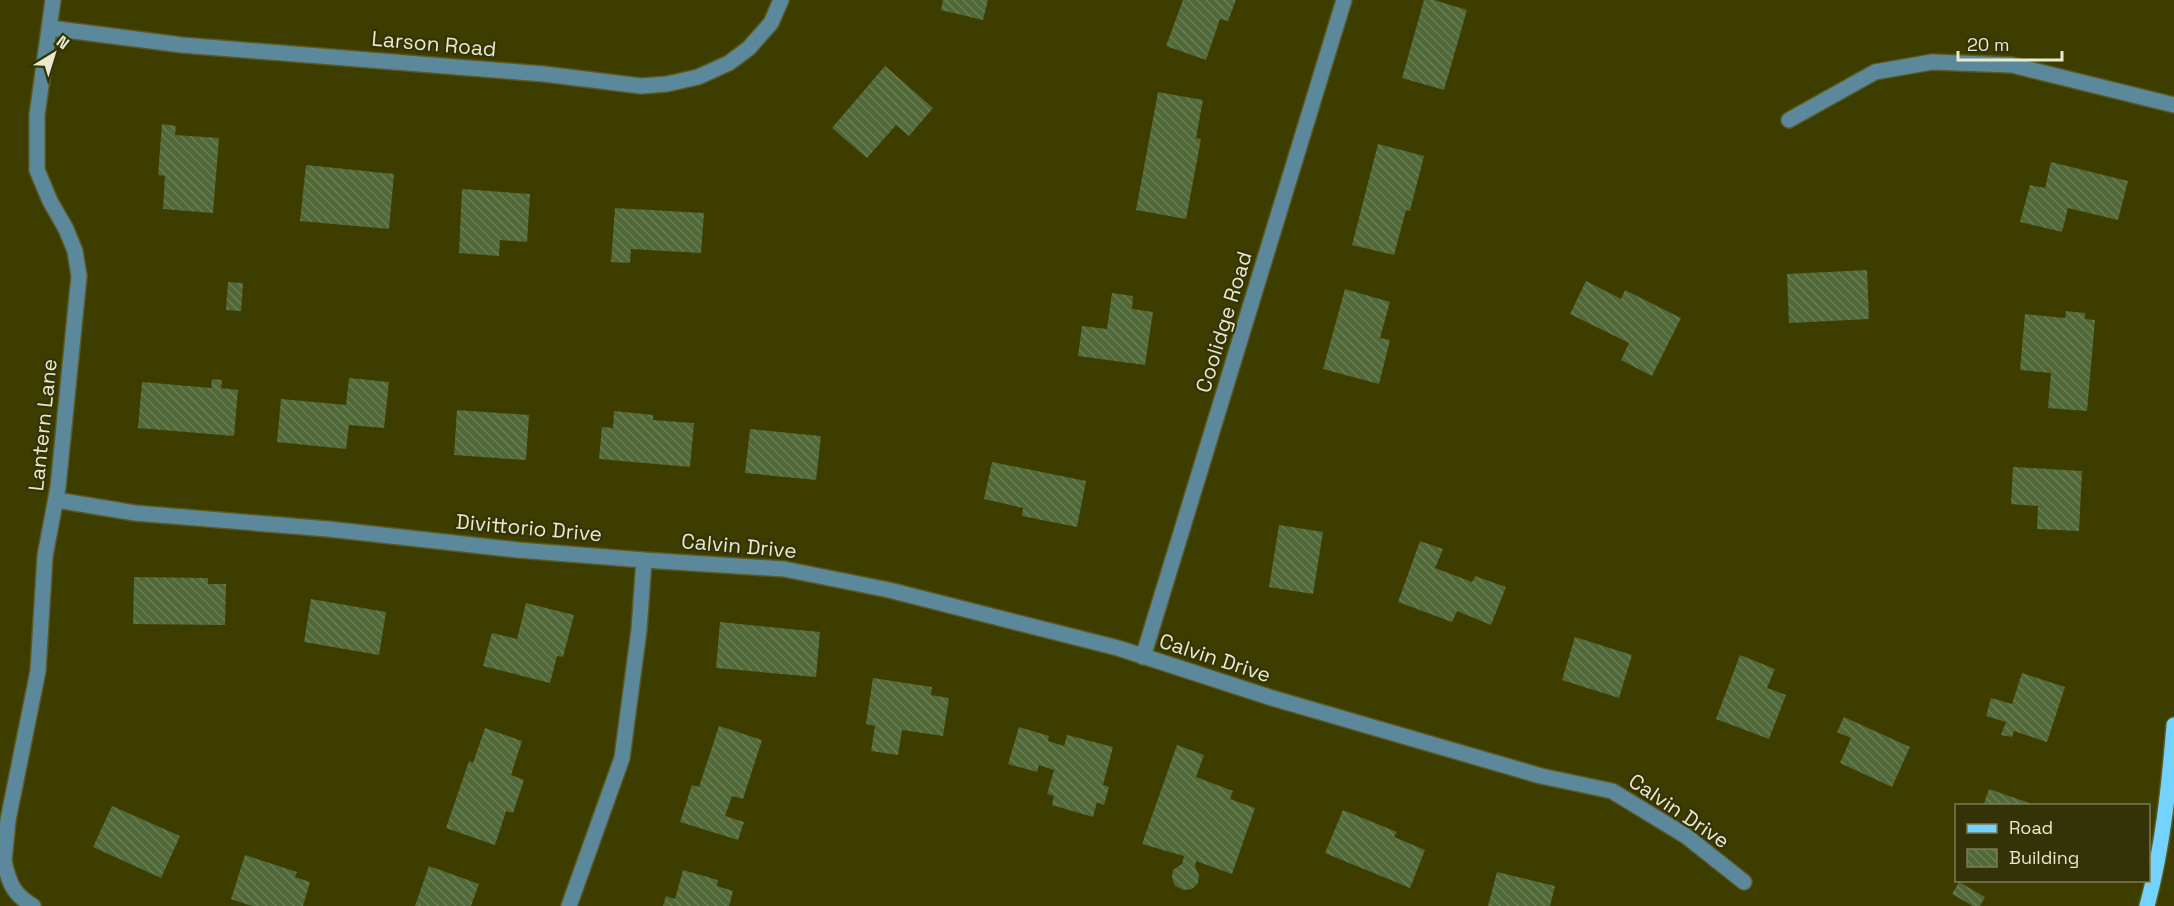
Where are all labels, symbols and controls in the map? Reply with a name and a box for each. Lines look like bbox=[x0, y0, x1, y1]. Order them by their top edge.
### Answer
north arrow bbox=[24, 24, 84, 84]
scale bar bbox=[1958, 24, 2062, 62]
street label: Larson Road bbox=[371, 25, 498, 62]
text: N bbox=[52, 31, 74, 54]
text: 20 m bbox=[1967, 33, 2010, 56]
street label: Coolidge Road bbox=[1189, 248, 1258, 396]
street label: Lantern Lane bbox=[22, 357, 63, 492]
street label: Divittorio Drive bbox=[455, 508, 603, 547]
street label: Calvin Drive bbox=[680, 527, 798, 564]
street label: Calvin Drive bbox=[1156, 627, 1274, 688]
street label: Calvin Drive bbox=[1624, 767, 1735, 854]
legend bbox=[1955, 804, 2150, 882]
text: Road bbox=[2009, 816, 2053, 839]
text: Building bbox=[2009, 846, 2079, 869]

